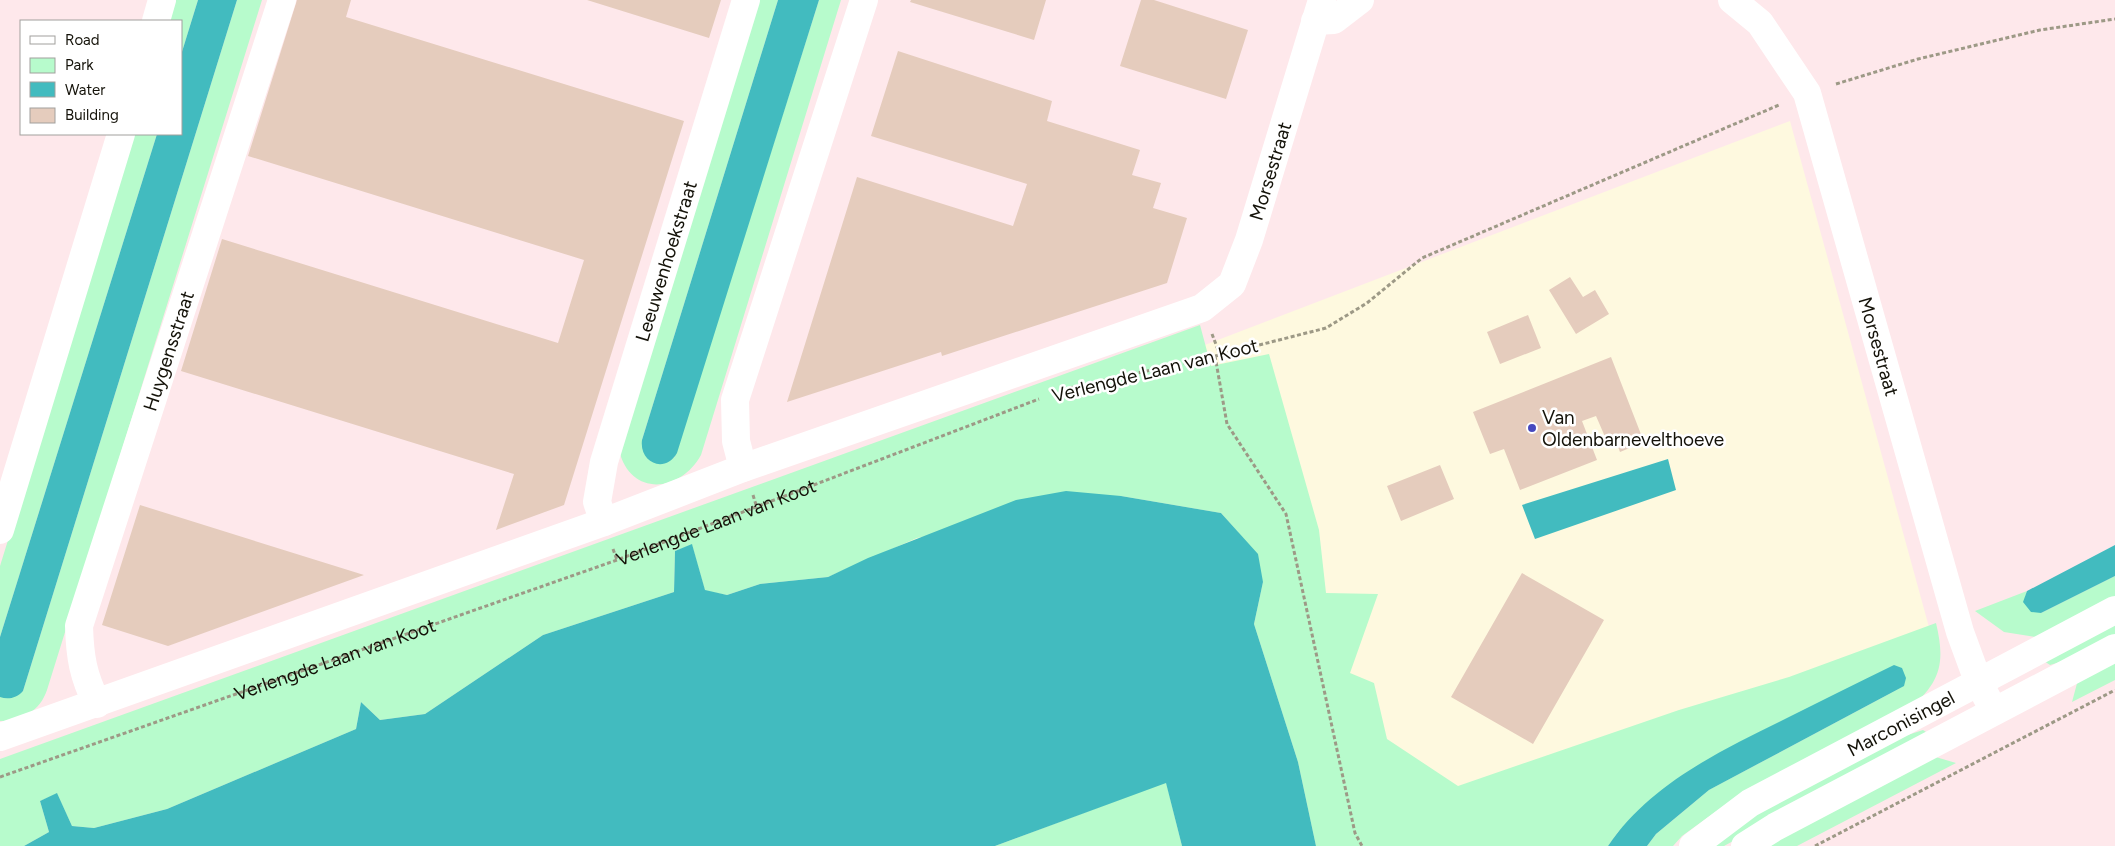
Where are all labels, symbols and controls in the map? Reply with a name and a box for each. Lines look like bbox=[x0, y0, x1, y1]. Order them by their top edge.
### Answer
legend bbox=[20, 20, 182, 135]
text: Road bbox=[65, 31, 100, 49]
text: Park bbox=[65, 56, 94, 74]
text: Water bbox=[65, 81, 105, 99]
text: Building bbox=[65, 106, 119, 124]
street label: Morsestraat bbox=[1245, 119, 1296, 223]
street label: Leeuwenhoekstraat bbox=[631, 178, 702, 345]
street label: Huygensstraat bbox=[139, 288, 199, 414]
street label: Morsestraat bbox=[1853, 294, 1903, 399]
street label: Verlengde Laan van Koot bbox=[1050, 334, 1261, 407]
place label: Van Oldenbarnevelthoeve bbox=[1542, 406, 1724, 451]
marker: Van Oldenbarnevelthoeve bbox=[1526, 422, 1538, 434]
street label: Verlengde Laan van Koot bbox=[613, 474, 819, 571]
street label: Verlengde Laan van Koot bbox=[231, 614, 439, 706]
street label: Marconisingel bbox=[1843, 686, 1959, 761]

